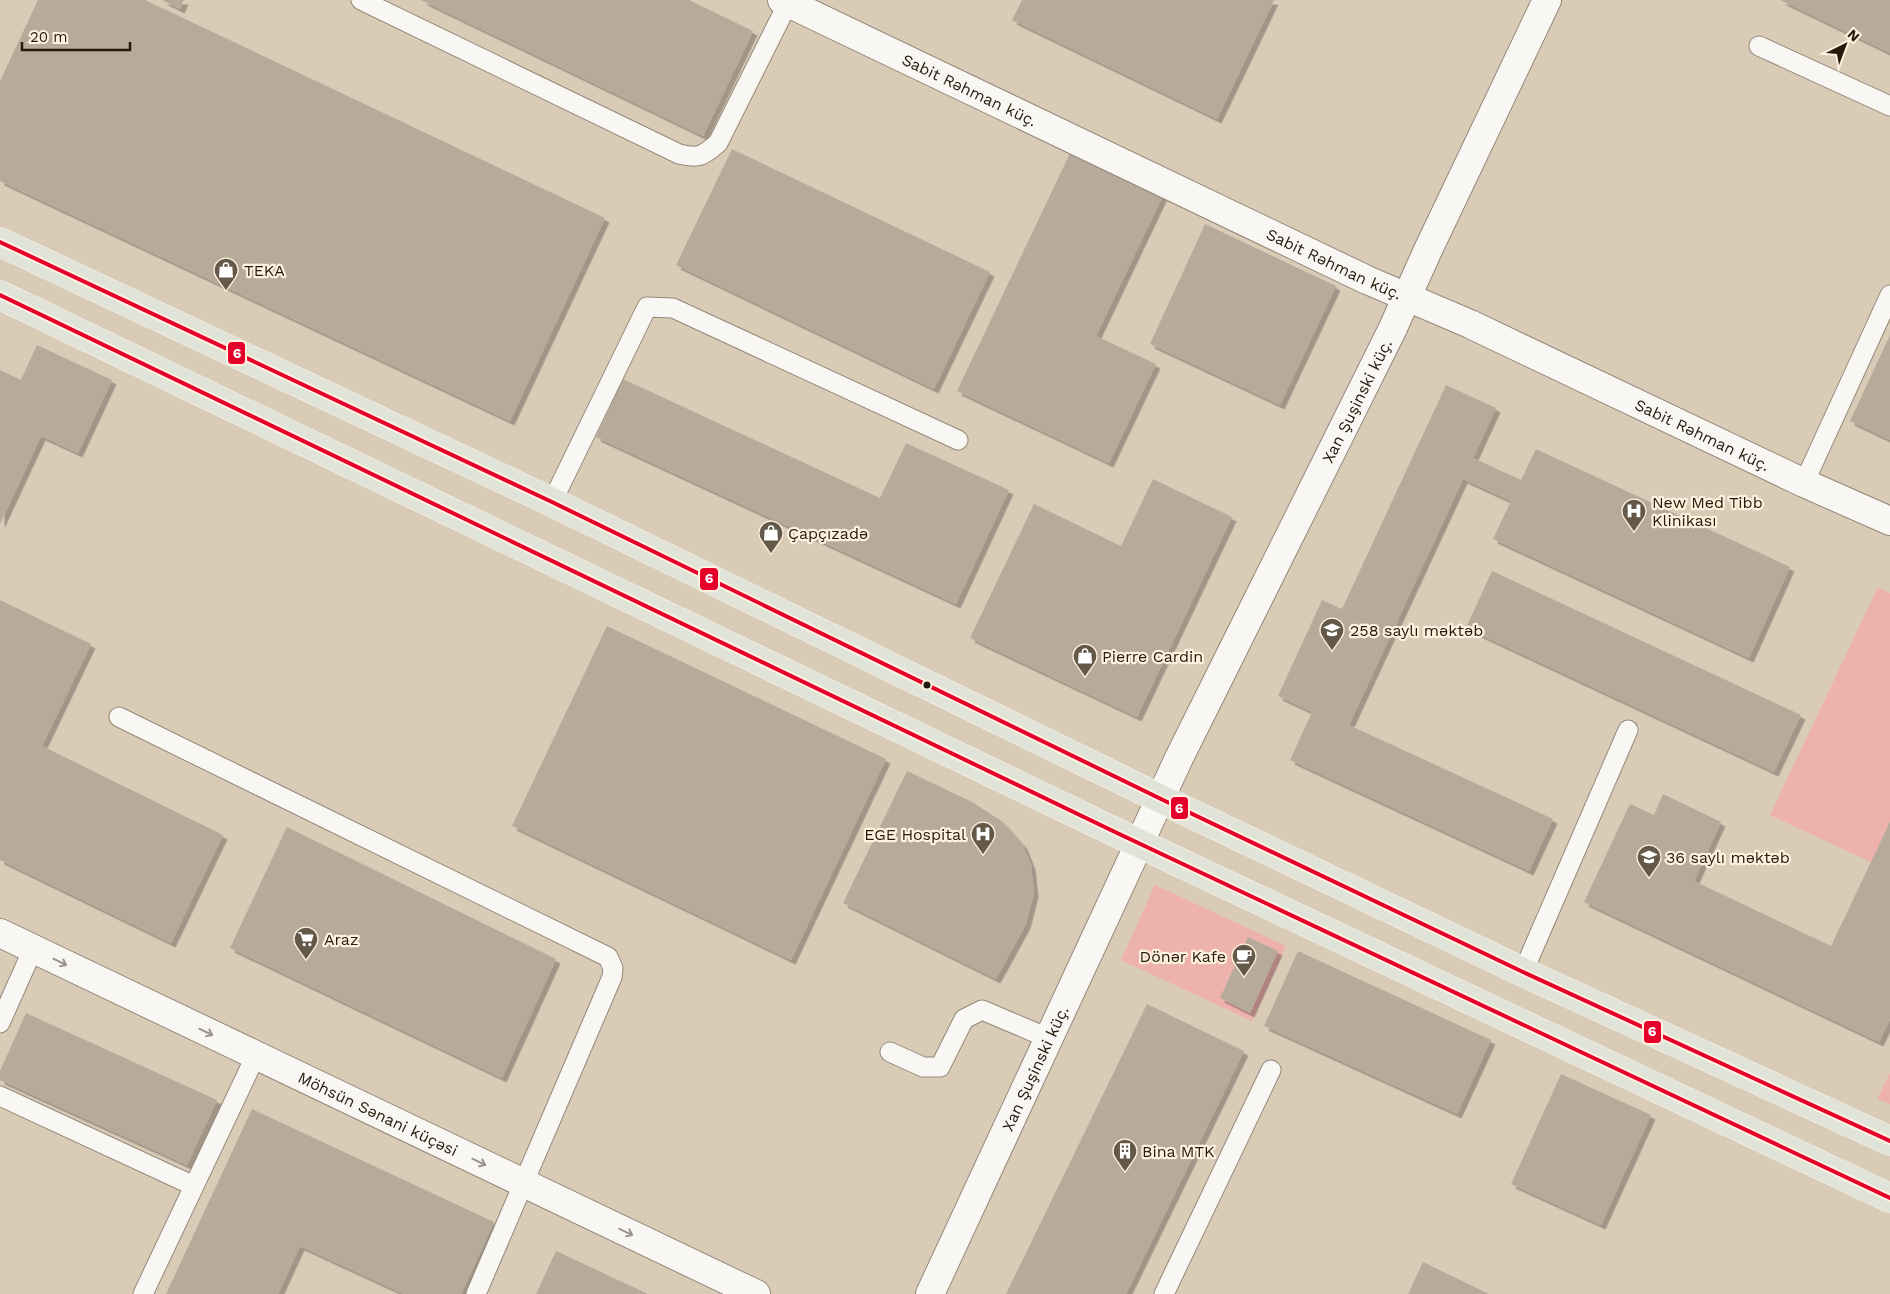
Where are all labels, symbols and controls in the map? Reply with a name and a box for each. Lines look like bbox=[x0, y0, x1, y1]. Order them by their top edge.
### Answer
scale bar bbox=[22, 20, 130, 52]
north arrow bbox=[1820, 20, 1870, 70]
text: N bbox=[1844, 26, 1863, 45]
text: 20 m bbox=[30, 28, 68, 46]
street label: Sabit Rəhman küç. bbox=[899, 50, 1040, 131]
street label: Sabit Rəhman küç. bbox=[1263, 224, 1405, 304]
shop icon: TEKA bbox=[213, 257, 239, 291]
place label: TEKA bbox=[244, 261, 285, 280]
street label: Xan Şuşinski küç. bbox=[1318, 336, 1396, 466]
line badge: 6 bbox=[227, 341, 246, 365]
text: 6 bbox=[233, 345, 242, 361]
street label: Sabit Rəhman küç. bbox=[1632, 395, 1773, 475]
place label: New Med Tibb Klinikası bbox=[1652, 493, 1763, 530]
hospital icon: New Med Tibb Klinikası bbox=[1621, 498, 1647, 532]
shop icon: Çapçızadə bbox=[758, 520, 784, 554]
place label: Çapçızadə bbox=[788, 524, 868, 543]
line badge: 6 bbox=[699, 567, 719, 591]
text: 6 bbox=[705, 570, 714, 586]
school or university icon: 258 saylı məktəb bbox=[1319, 617, 1345, 651]
place label: 258 saylı məktəb bbox=[1350, 621, 1483, 640]
shop icon: Pierre Cardin bbox=[1072, 643, 1098, 677]
place label: Pierre Cardin bbox=[1102, 647, 1203, 666]
unlabelled marker bbox=[922, 680, 932, 690]
line badge: 6 bbox=[1170, 796, 1189, 820]
text: 6 bbox=[1175, 800, 1184, 816]
hospital icon: EGE Hospital bbox=[970, 821, 996, 855]
place label: EGE Hospital bbox=[864, 825, 966, 844]
school or university icon: 36 saylı məktəb bbox=[1636, 844, 1662, 878]
place label: 36 saylı məktəb bbox=[1666, 848, 1790, 867]
supermarket icon: Araz bbox=[293, 926, 319, 960]
place label: Araz bbox=[324, 930, 358, 949]
cafe icon: Dönər Kafe bbox=[1231, 943, 1257, 977]
place label: Dönər Kafe bbox=[1140, 947, 1226, 966]
one-way arrow bbox=[52, 957, 67, 967]
street label: Xan Şuşinski küç. bbox=[998, 1003, 1073, 1134]
line badge: 6 bbox=[1643, 1020, 1662, 1044]
text: 6 bbox=[1648, 1023, 1657, 1039]
one-way arrow bbox=[199, 1027, 214, 1037]
street label: Möhsün Sənani küçəsi bbox=[295, 1068, 461, 1160]
building icon: Bina MTK bbox=[1112, 1138, 1138, 1172]
place label: Bina MTK bbox=[1142, 1142, 1215, 1161]
one-way arrow bbox=[472, 1157, 487, 1167]
one-way arrow bbox=[618, 1228, 633, 1237]

